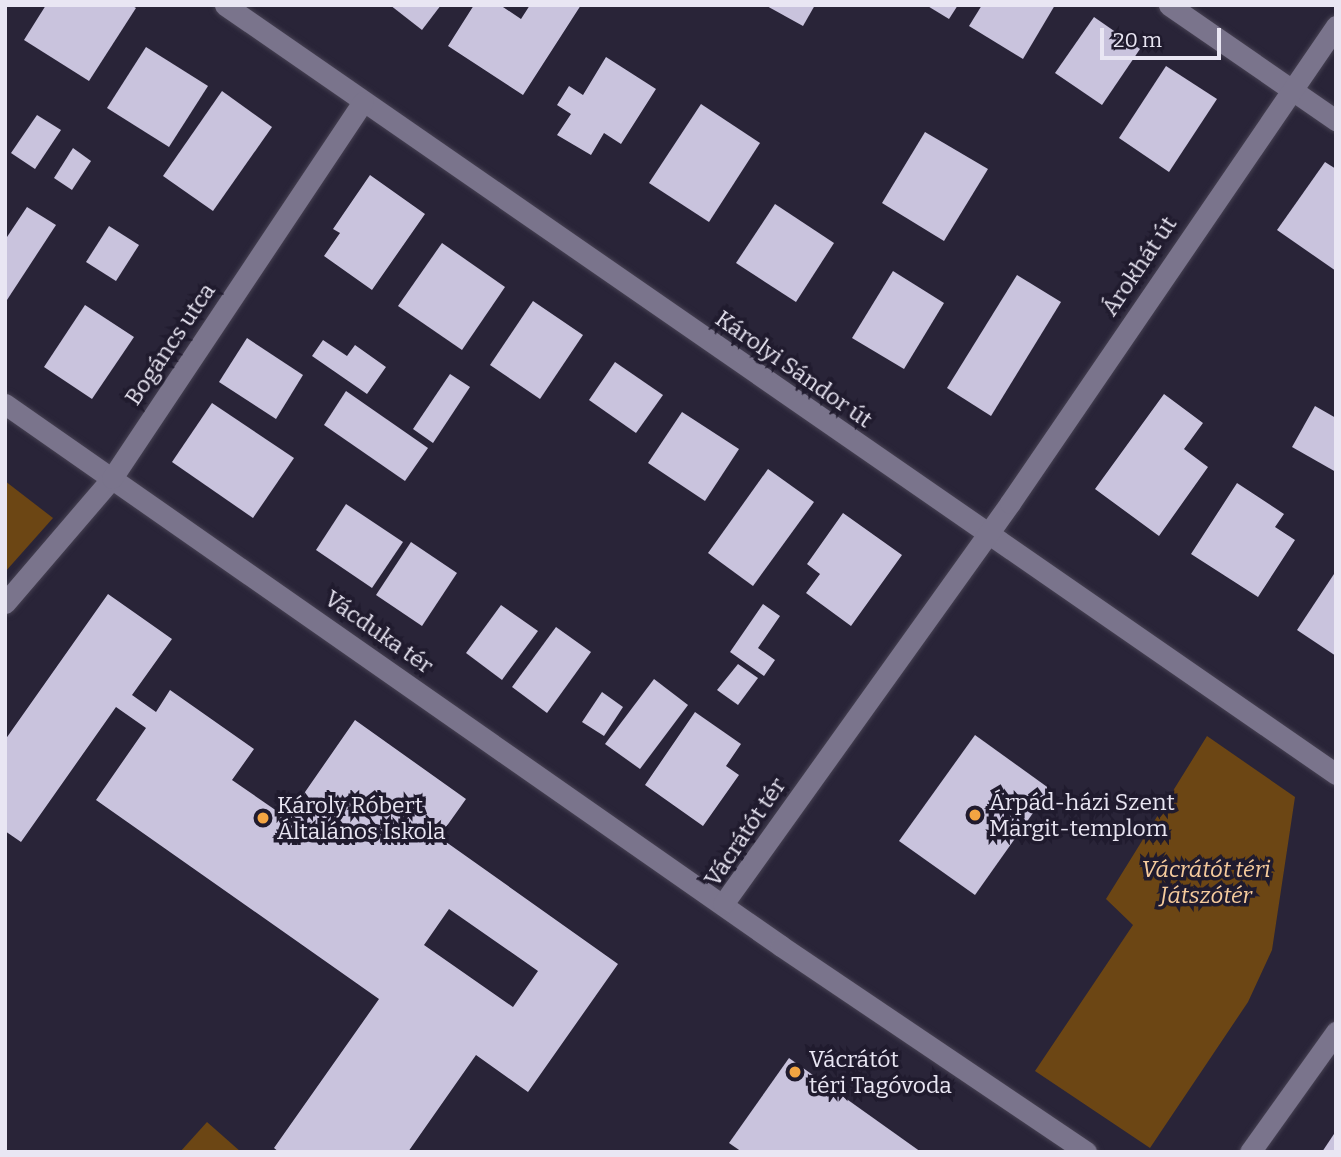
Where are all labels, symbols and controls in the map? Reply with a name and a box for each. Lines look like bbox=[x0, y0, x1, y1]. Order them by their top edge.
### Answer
scale bar bbox=[1103, 14, 1224, 58]
text: 20 m bbox=[1113, 27, 1162, 53]
street label: Árokhát út bbox=[1096, 211, 1182, 321]
street label: Bogáncs utca bbox=[119, 278, 221, 410]
street label: Károlyi Sándor út bbox=[710, 305, 878, 433]
street label: Vácduka tér bbox=[319, 584, 439, 680]
street label: Vácrátót tér bbox=[699, 772, 791, 892]
place label: Árpád-házi Szent Margit-templom bbox=[989, 788, 1175, 842]
place label: Károly Róbert Általános Iskola bbox=[277, 791, 446, 845]
marker: Árpád-házi Szent Margit-templom bbox=[967, 807, 983, 823]
marker: Károly Róbert Általános Iskola bbox=[255, 810, 271, 826]
park label: Vácrátót téri Játszótér bbox=[1141, 855, 1271, 909]
place label: Vácrátót téri Tagóvoda bbox=[809, 1045, 952, 1099]
marker: Vácrátót téri Tagóvoda bbox=[787, 1064, 803, 1080]

